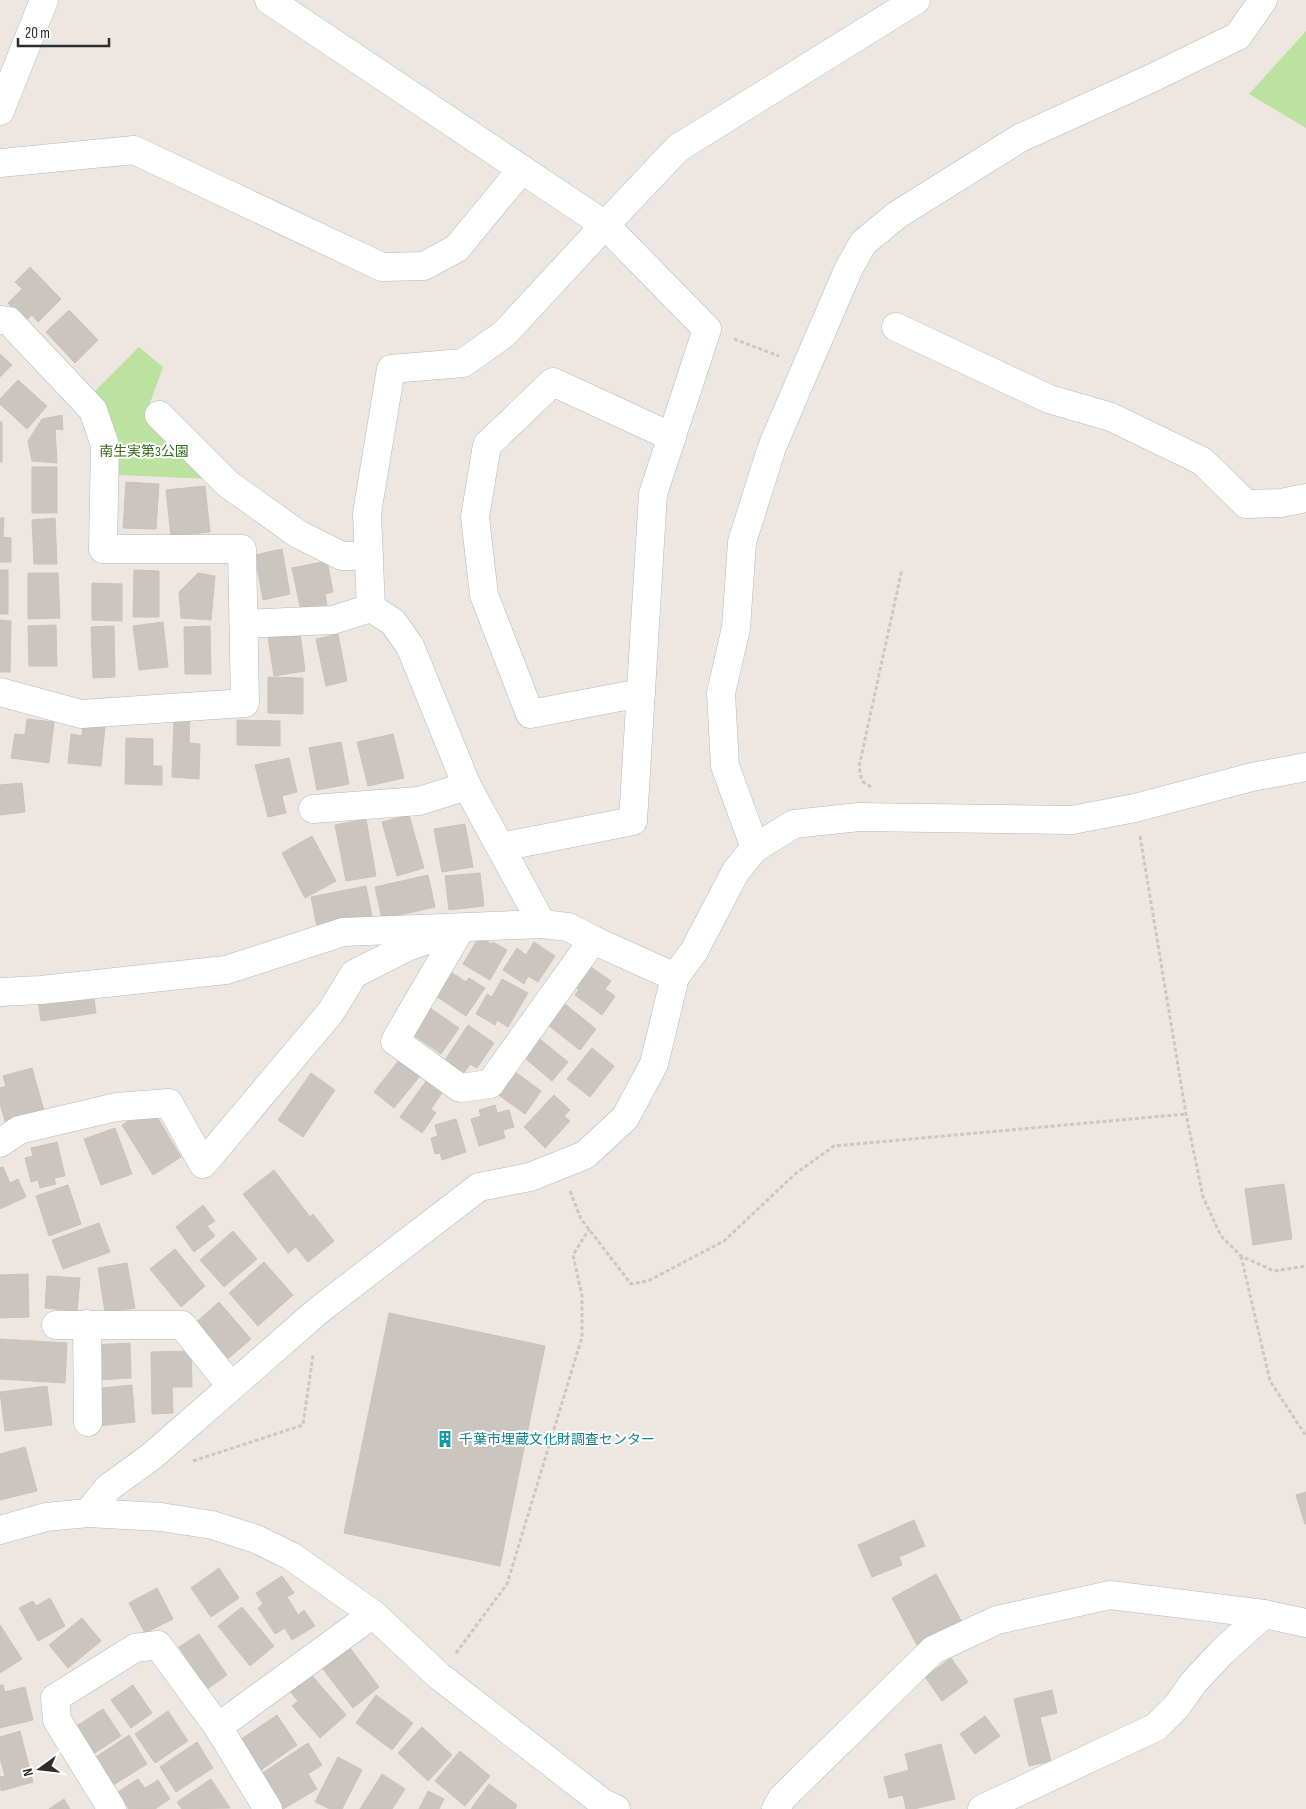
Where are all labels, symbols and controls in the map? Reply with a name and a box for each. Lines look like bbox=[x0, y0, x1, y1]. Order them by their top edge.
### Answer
scale bar bbox=[18, 15, 109, 47]
text: 20 m bbox=[25, 24, 50, 43]
park label: 南生実第3公園 bbox=[99, 443, 189, 460]
building icon: 千葉市埋蔵文化財調査センター bbox=[435, 1429, 455, 1449]
place label: 千葉市埋蔵文化財調査センター bbox=[459, 1431, 655, 1448]
north arrow bbox=[15, 1744, 65, 1794]
text: N bbox=[19, 1766, 37, 1778]

